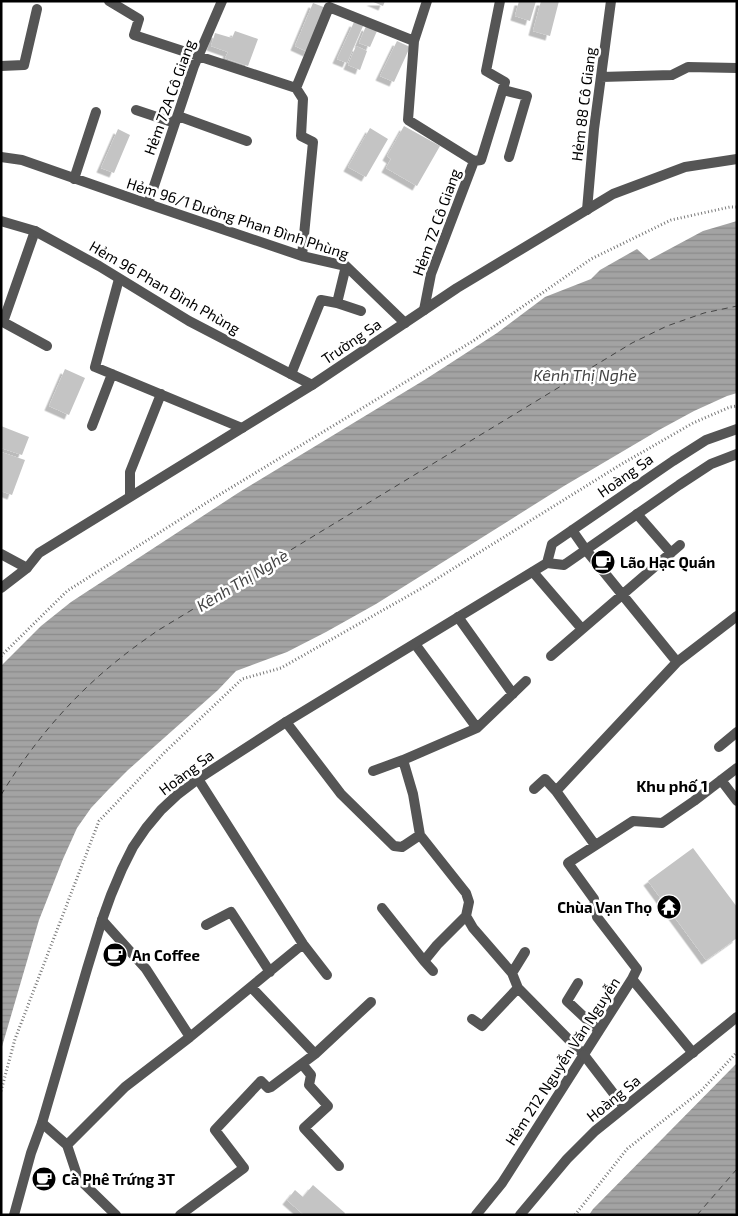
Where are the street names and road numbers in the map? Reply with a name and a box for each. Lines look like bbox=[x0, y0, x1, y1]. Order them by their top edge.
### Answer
street label: Hẻm 72A Cô Giang bbox=[140, 36, 199, 157]
street label: Hẻm 88 Cô Giang bbox=[567, 45, 599, 162]
street label: Hẻm 72 Cô Giang bbox=[408, 165, 464, 278]
street label: Hẻm 96/1 Đường Phan Đình Phùng bbox=[125, 174, 352, 263]
street label: Hẻm 96 Phan Đình Phùng bbox=[87, 237, 244, 338]
street label: Trường Sa bbox=[318, 315, 384, 367]
street label: Hoàng Sa bbox=[594, 449, 656, 501]
street label: Hoàng Sa bbox=[155, 746, 217, 798]
street label: Hẻm 212 Nguyễn Văn Nguyễn bbox=[501, 974, 623, 1148]
street label: Hoàng Sa bbox=[583, 1071, 643, 1125]

